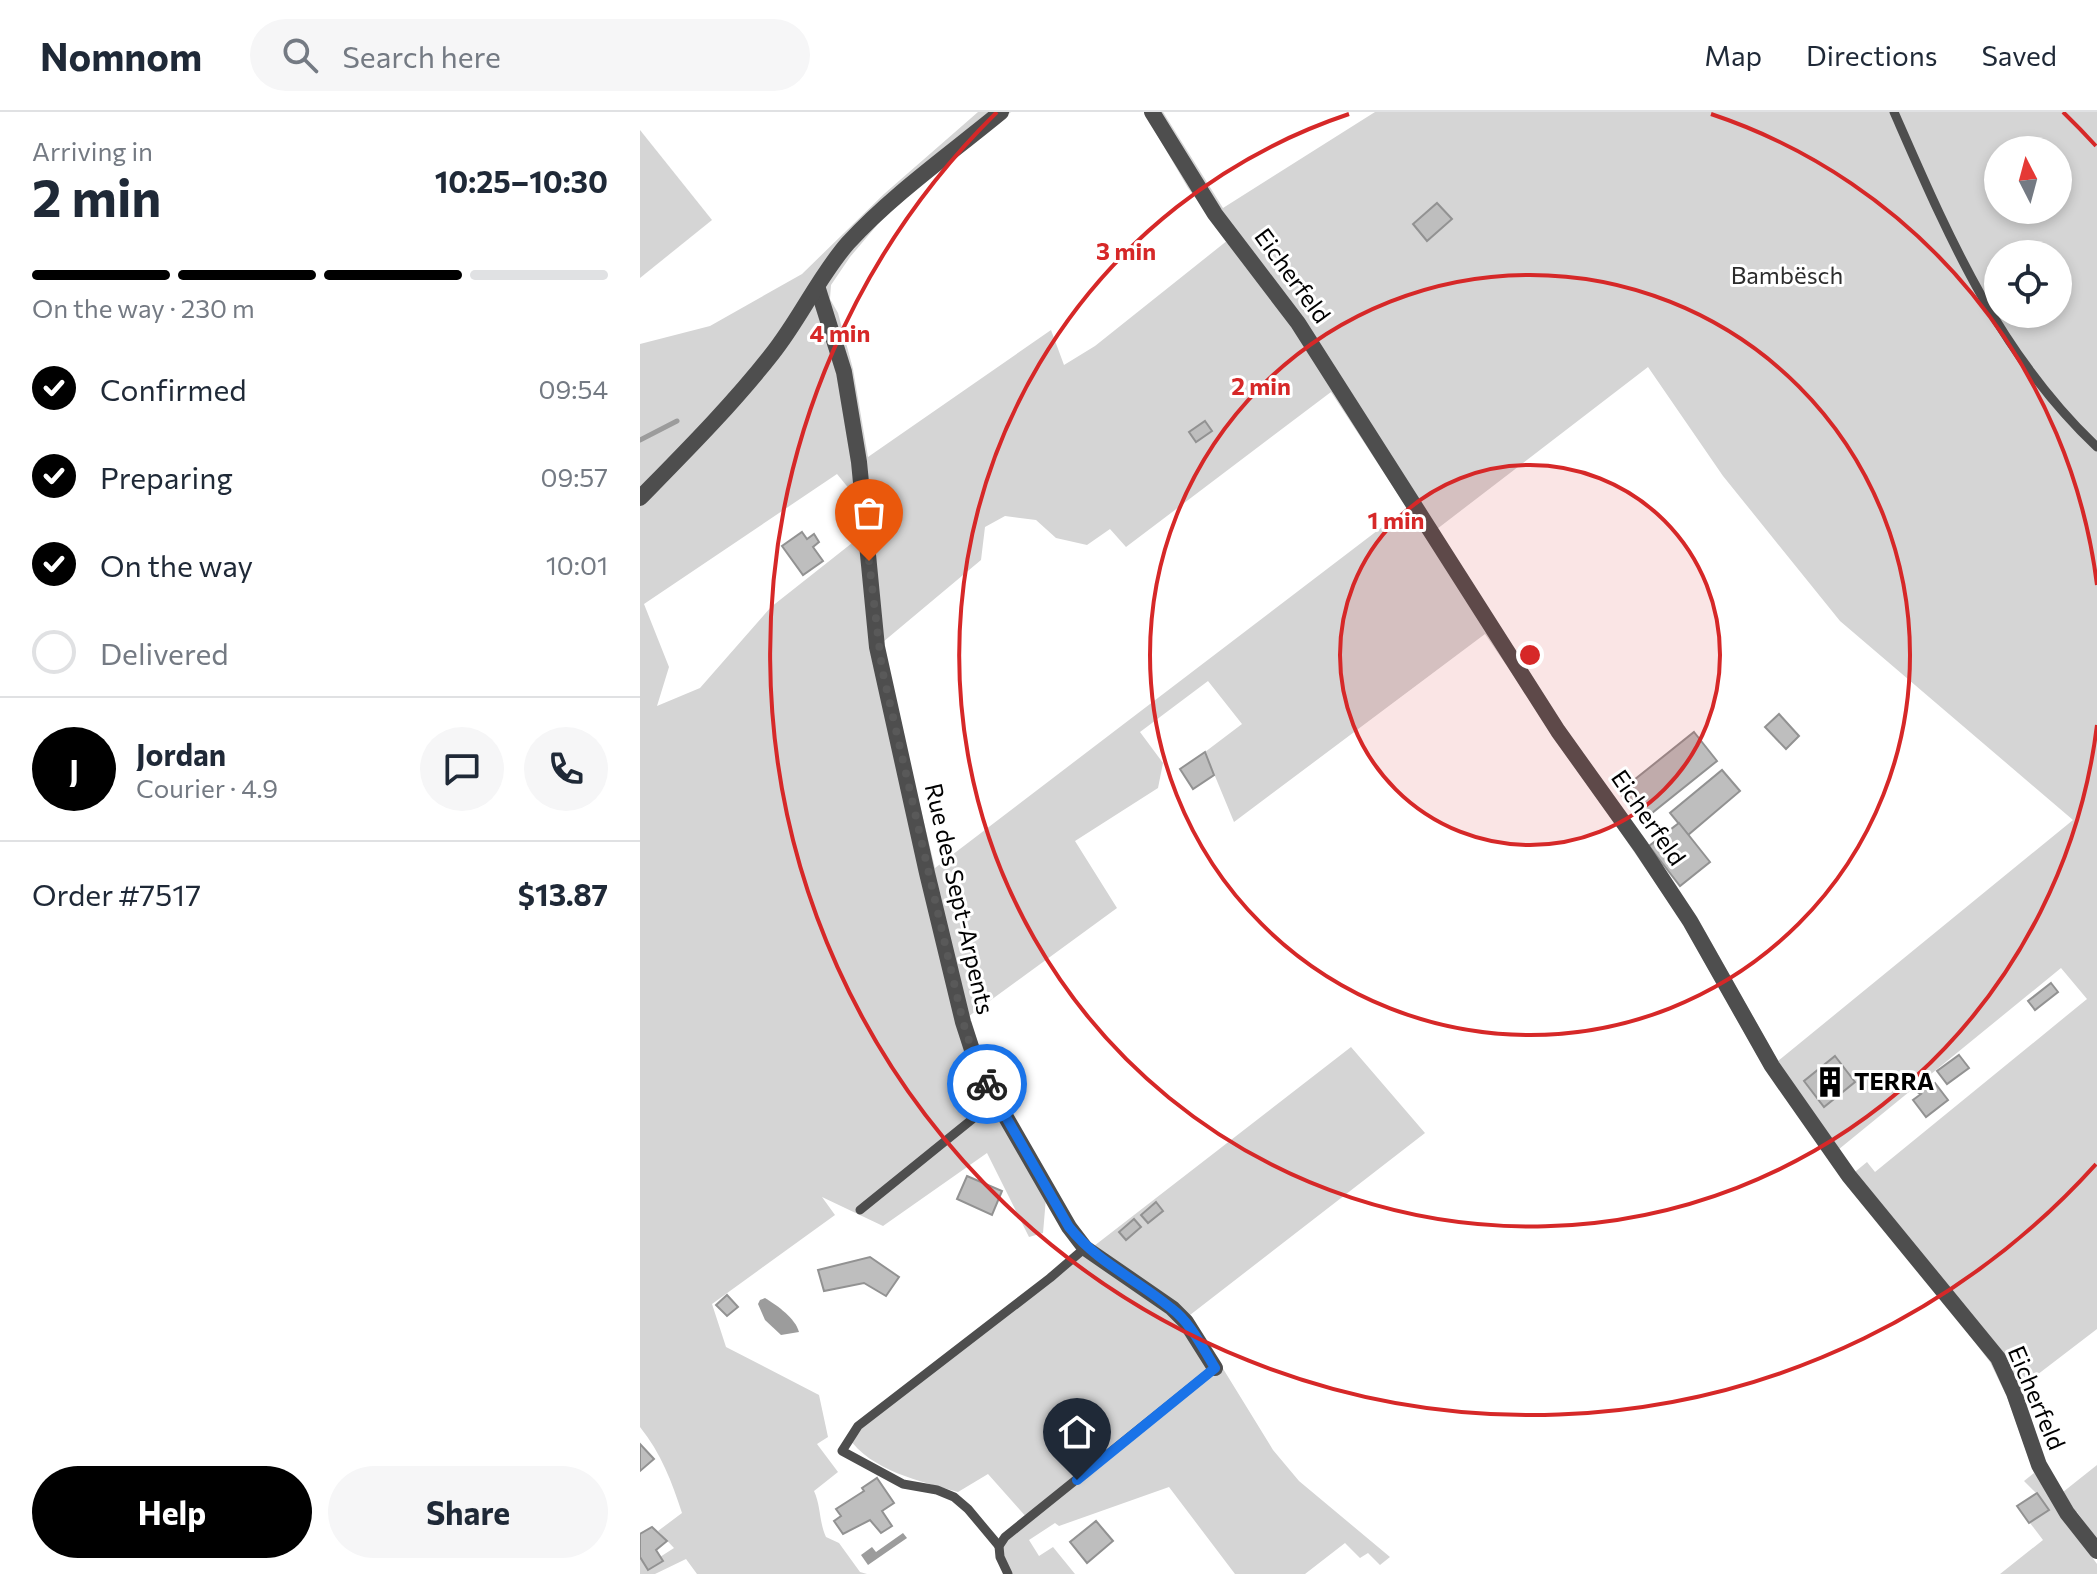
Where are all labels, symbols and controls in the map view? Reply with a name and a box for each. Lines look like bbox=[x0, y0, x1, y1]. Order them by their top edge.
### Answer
search box bbox=[250, 19, 810, 91]
text: Nomnom bbox=[40, 32, 202, 79]
icon: search bbox=[278, 33, 322, 77]
text: Search here bbox=[342, 37, 501, 74]
text: Map bbox=[1704, 38, 1762, 72]
text: Directions bbox=[1806, 38, 1937, 72]
text: Saved bbox=[1981, 38, 2057, 72]
text: Arriving in bbox=[32, 135, 153, 166]
north arrow bbox=[1984, 136, 2072, 224]
map controls bbox=[1984, 136, 2072, 328]
text: 10:25–10:30 bbox=[435, 162, 608, 199]
text: 2 min bbox=[32, 164, 161, 228]
street label: Eicherfeld bbox=[1249, 222, 1337, 328]
text: 3 min bbox=[1096, 236, 1156, 265]
button: locate bbox=[1984, 240, 2072, 328]
park label: Bambësch bbox=[1731, 260, 1843, 289]
text: On the way · 230 m bbox=[32, 292, 255, 323]
text: 4 min bbox=[810, 318, 870, 347]
icon: check bbox=[32, 366, 76, 410]
text: Confirmed bbox=[100, 370, 247, 407]
text: 2 min bbox=[1231, 371, 1291, 400]
text: 09:54 bbox=[539, 373, 608, 404]
icon: check bbox=[32, 454, 76, 498]
text: Preparing bbox=[100, 458, 233, 495]
text: 09:57 bbox=[540, 461, 608, 492]
pin bbox=[835, 479, 903, 561]
icon: bag bbox=[847, 491, 891, 535]
text: 1 min bbox=[1368, 505, 1424, 534]
icon: check bbox=[32, 542, 76, 586]
text: On the way bbox=[100, 546, 253, 583]
text: 10:01 bbox=[546, 549, 608, 580]
text: Delivered bbox=[100, 634, 229, 671]
centre of rings bbox=[1516, 641, 1544, 669]
button: chat bbox=[420, 727, 504, 811]
button: phone bbox=[524, 727, 608, 811]
text: Jordan bbox=[136, 735, 226, 772]
text: J bbox=[69, 751, 79, 788]
street label: Eicherfeld bbox=[1606, 764, 1693, 870]
text: Courier · 4.9 bbox=[136, 772, 278, 803]
street label: Rue des Sept-Arpents bbox=[920, 780, 1001, 1017]
text: Order #7517 bbox=[32, 875, 201, 912]
text: $13.87 bbox=[518, 875, 608, 912]
courier bbox=[947, 1044, 1027, 1124]
icon: bike bbox=[965, 1062, 1009, 1106]
building icon: TERRA bbox=[1813, 1065, 1847, 1099]
place label: TERRA bbox=[1854, 1066, 1934, 1095]
street label: Eicherfeld bbox=[2003, 1341, 2072, 1454]
pin bbox=[1043, 1398, 1111, 1480]
icon: home bbox=[1055, 1410, 1099, 1454]
button: Help bbox=[32, 1466, 312, 1558]
button: Share bbox=[328, 1466, 608, 1558]

